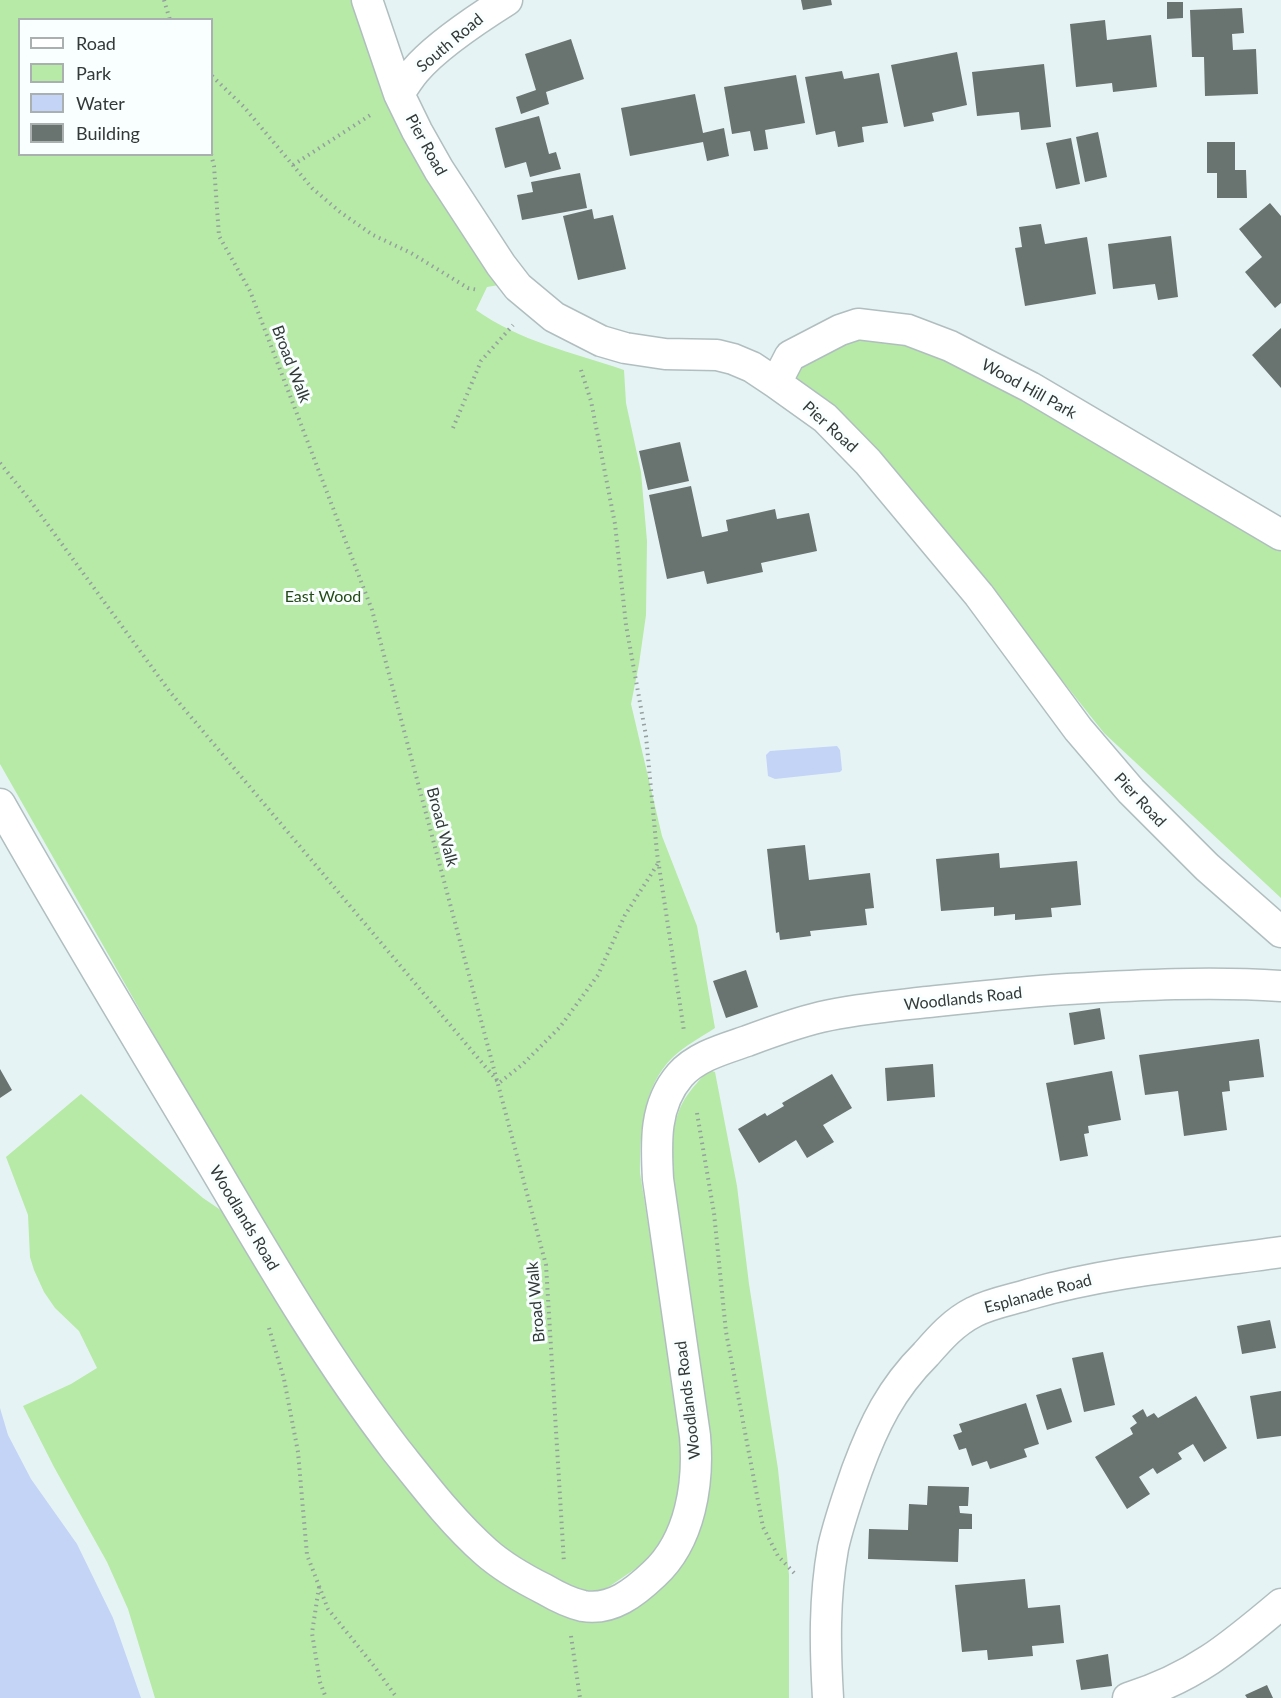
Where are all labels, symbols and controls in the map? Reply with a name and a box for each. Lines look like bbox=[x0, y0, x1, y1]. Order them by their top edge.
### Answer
street label: South Road bbox=[413, 10, 487, 76]
legend bbox=[18, 18, 213, 156]
text: Road bbox=[76, 32, 116, 54]
text: Park bbox=[76, 62, 111, 84]
text: Water bbox=[76, 92, 125, 114]
street label: Pier Road bbox=[401, 111, 451, 179]
text: Building bbox=[76, 122, 140, 144]
street label: Broad Walk bbox=[267, 323, 315, 405]
street label: Wood Hill Park bbox=[978, 355, 1080, 423]
street label: Pier Road bbox=[799, 397, 861, 457]
park label: East Wood bbox=[285, 587, 361, 607]
street label: Pier Road bbox=[1110, 769, 1170, 831]
street label: Broad Walk bbox=[422, 785, 462, 869]
street label: Woodlands Road bbox=[903, 983, 1023, 1015]
street label: Woodlands Road bbox=[205, 1162, 283, 1274]
street label: Broad Walk bbox=[523, 1261, 549, 1343]
street label: Esplanade Road bbox=[982, 1270, 1094, 1318]
street label: Woodlands Road bbox=[671, 1340, 705, 1460]

